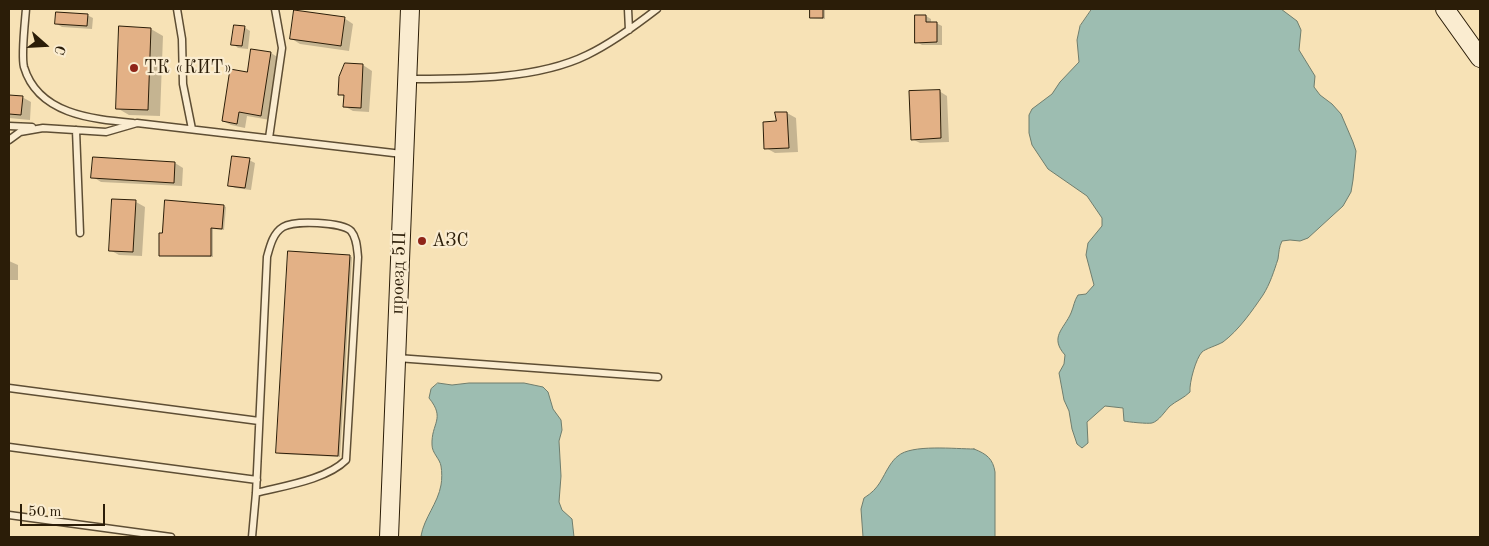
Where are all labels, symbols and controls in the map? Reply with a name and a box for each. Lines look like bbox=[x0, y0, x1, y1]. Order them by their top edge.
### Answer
north arrow bbox=[20, 20, 70, 70]
text: С bbox=[51, 43, 67, 57]
place label: ТК «КИТ» bbox=[144, 57, 232, 79]
marker: ТК «КИТ» bbox=[128, 62, 140, 74]
place label: АЗС bbox=[432, 230, 468, 252]
street label: проезд 5П bbox=[387, 231, 411, 315]
marker: АЗС bbox=[416, 235, 428, 247]
scale bar bbox=[22, 494, 108, 526]
text: 50 m bbox=[28, 505, 62, 520]

